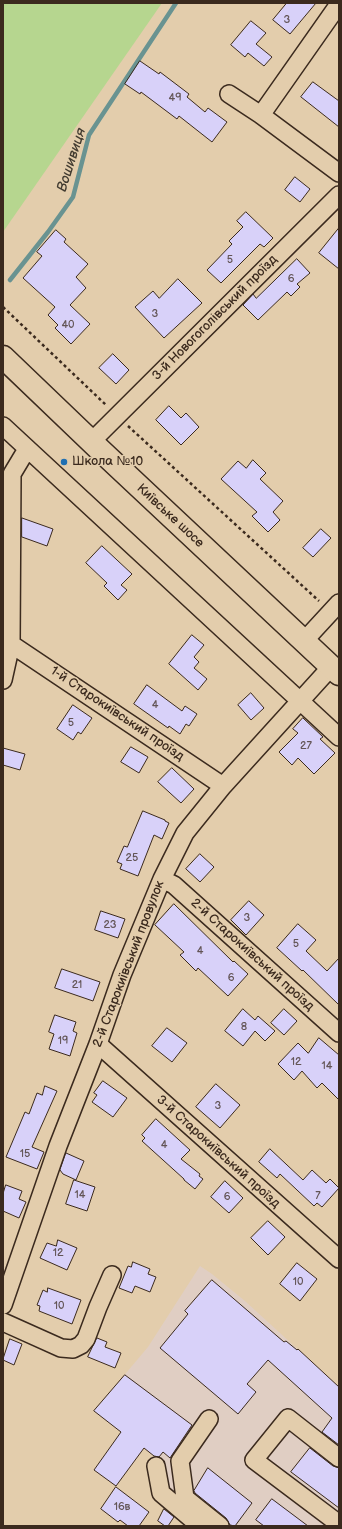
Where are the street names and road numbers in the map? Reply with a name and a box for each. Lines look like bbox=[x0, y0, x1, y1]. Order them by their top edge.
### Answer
street label: 3-й Новогоголівський проїзд bbox=[149, 252, 281, 384]
street label: Київське шосе bbox=[133, 481, 207, 551]
street label: 1-й Старокиївський проїзд bbox=[47, 663, 187, 765]
street label: 2-й Старокиївський провулок bbox=[90, 878, 168, 1050]
street label: 2-й Старокиївський проїзд bbox=[187, 895, 317, 1015]
street label: 3-й Старокиївський проїзд bbox=[153, 1092, 283, 1212]

